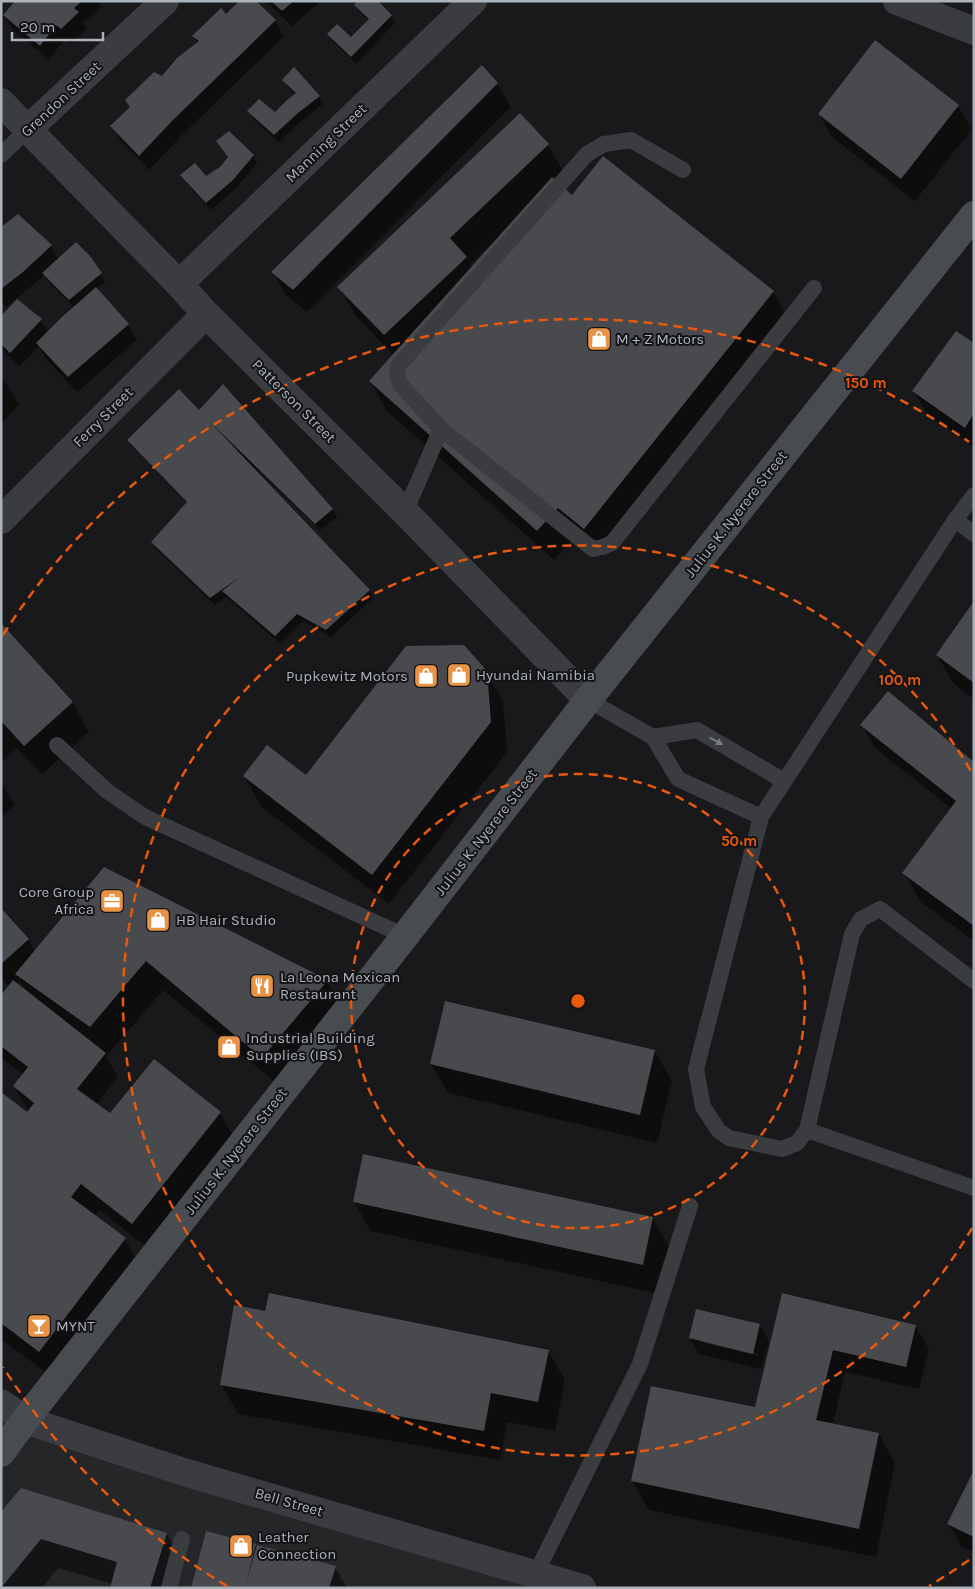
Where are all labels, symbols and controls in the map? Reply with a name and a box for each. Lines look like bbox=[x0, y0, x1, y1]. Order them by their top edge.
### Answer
scale bar bbox=[12, 10, 104, 42]
text: 20 m bbox=[20, 18, 55, 36]
street label: Grendon Street bbox=[17, 57, 105, 141]
street label: Manning Street bbox=[282, 100, 371, 186]
shop icon: M + Z Motors bbox=[586, 326, 612, 352]
place label: M + Z Motors bbox=[616, 330, 704, 348]
street label: Patterson Street bbox=[248, 355, 340, 447]
text: 150 m bbox=[845, 374, 887, 392]
street label: Ferry Street bbox=[69, 383, 137, 451]
street label: Julius K. Nyerere Street bbox=[681, 447, 791, 581]
shop icon: Hyundai Namibia bbox=[446, 662, 472, 688]
shop icon: Pupkewitz Motors bbox=[413, 663, 439, 689]
place label: Hyundai Namibia bbox=[476, 666, 595, 684]
place label: Pupkewitz Motors bbox=[286, 667, 408, 685]
text: 100 m bbox=[879, 671, 921, 689]
one-way arrow bbox=[709, 737, 723, 746]
street label: Julius K. Nyerere Street bbox=[431, 765, 541, 899]
text: 50 m bbox=[721, 832, 757, 850]
place label: Core Group Africa bbox=[19, 883, 94, 918]
office icon: Core Group Africa bbox=[99, 888, 125, 914]
shop icon: HB Hair Studio bbox=[145, 907, 171, 933]
place label: HB Hair Studio bbox=[176, 911, 276, 929]
place label: La Leona Mexican Restaurant bbox=[280, 968, 400, 1003]
restaurant icon: La Leona Mexican Restaurant bbox=[249, 973, 275, 999]
centre of rings bbox=[569, 992, 587, 1010]
place label: Industrial Building Supplies (IBS) bbox=[246, 1029, 375, 1064]
shop icon: Industrial Building Supplies (IBS) bbox=[216, 1034, 242, 1060]
street label: Julius K. Nyerere Street bbox=[181, 1084, 291, 1218]
bar icon: MYNT bbox=[26, 1313, 52, 1339]
place label: MYNT bbox=[56, 1317, 95, 1335]
street label: Bell Street bbox=[253, 1484, 326, 1520]
place label: Leather Connection bbox=[258, 1528, 336, 1563]
shop icon: Leather Connection bbox=[228, 1533, 254, 1559]

